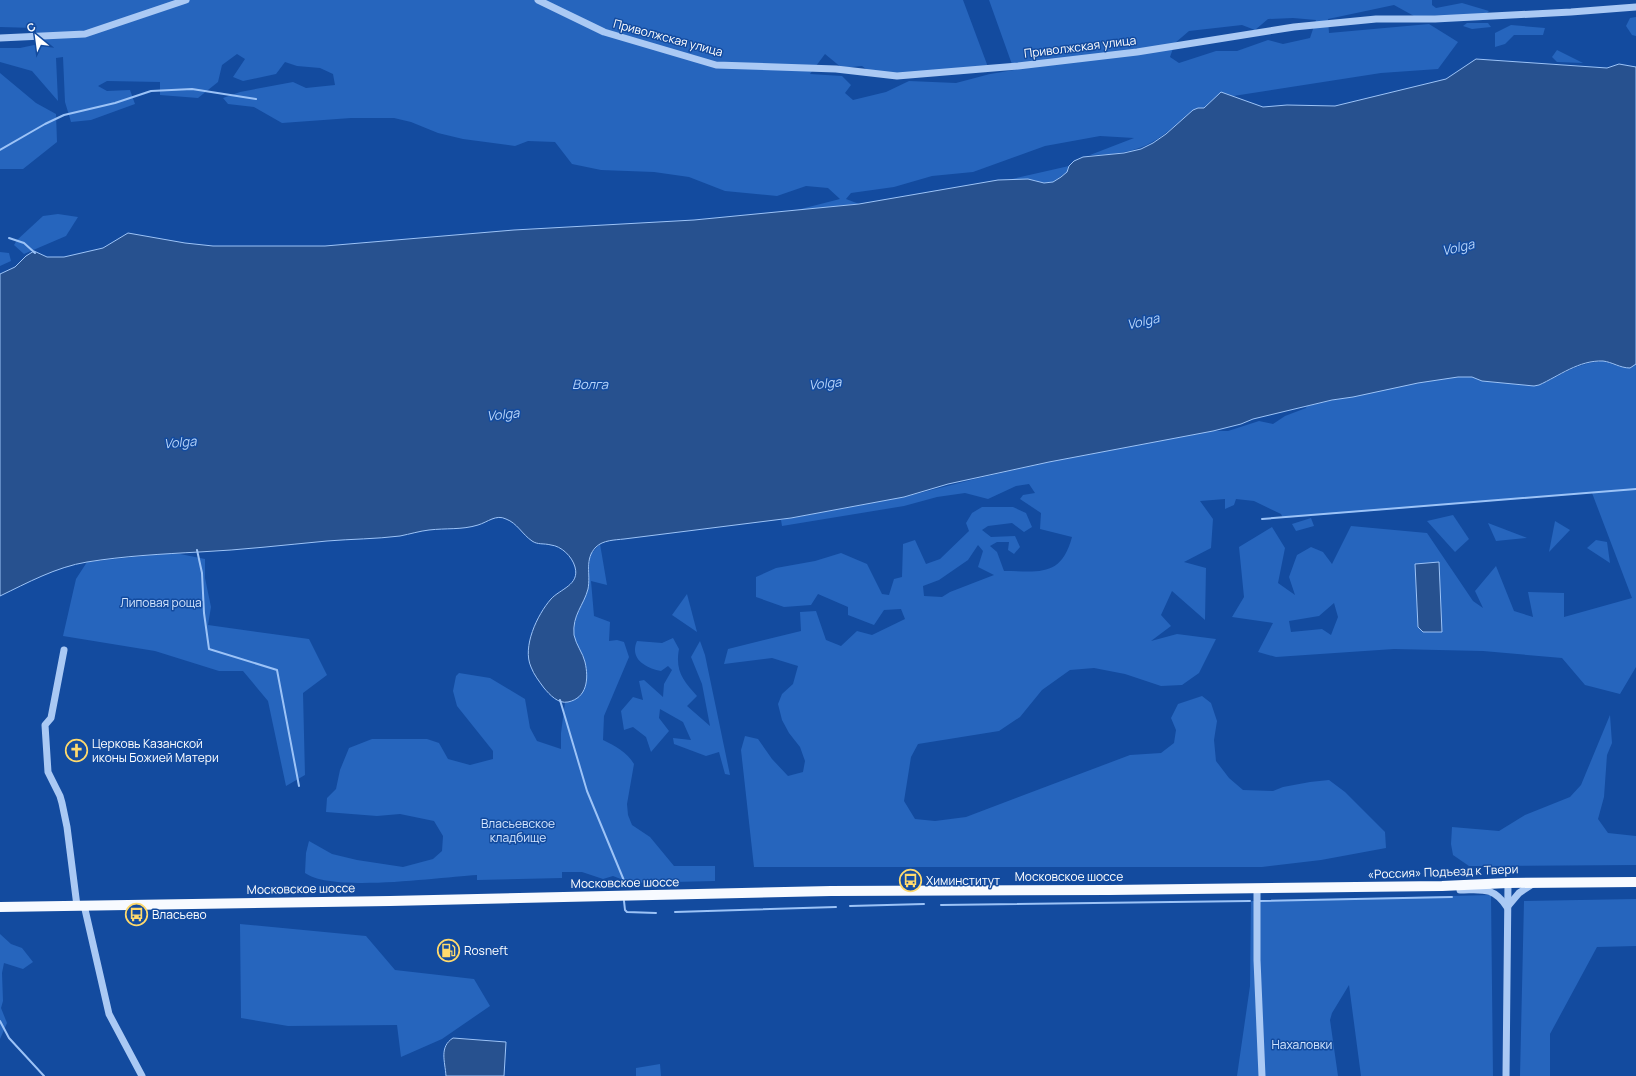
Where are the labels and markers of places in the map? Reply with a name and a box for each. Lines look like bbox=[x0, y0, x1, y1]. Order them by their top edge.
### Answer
place label: Церковь Казанской иконы Божией Матери bbox=[92, 735, 219, 766]
church icon: Церковь Казанской иконы Божией Матери bbox=[64, 738, 90, 764]
bus stop icon: Химинститут bbox=[897, 868, 923, 894]
place label: Химинститут bbox=[926, 872, 1000, 889]
bus stop icon: Власьево bbox=[124, 902, 150, 928]
place label: Власьево bbox=[152, 906, 207, 923]
fuel station icon: Rosneft bbox=[435, 938, 461, 964]
place label: Rosneft bbox=[464, 942, 508, 959]

